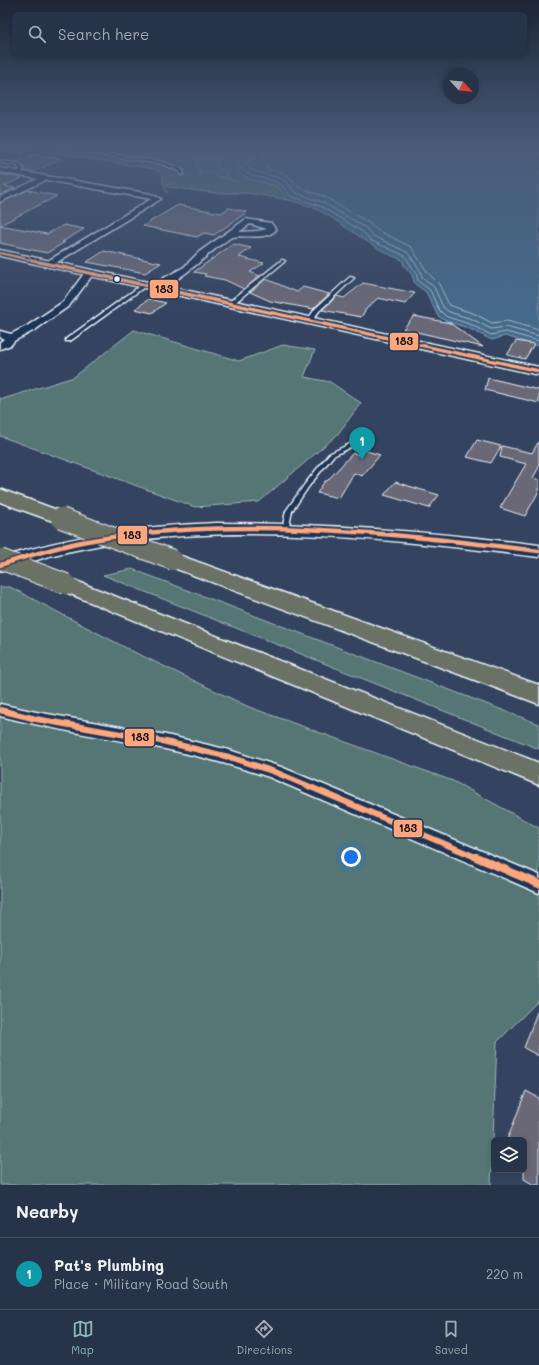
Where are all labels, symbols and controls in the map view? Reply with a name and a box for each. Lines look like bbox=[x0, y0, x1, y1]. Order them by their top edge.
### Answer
search box bbox=[12, 12, 527, 56]
icon: search bbox=[26, 23, 48, 45]
text: Search here bbox=[58, 24, 149, 44]
north arrow bbox=[443, 68, 479, 104]
unlabelled marker bbox=[112, 274, 122, 284]
line badge: 183 bbox=[149, 279, 179, 299]
text: 183 bbox=[155, 281, 174, 296]
line badge: 183 bbox=[389, 332, 419, 351]
text: 183 bbox=[395, 333, 414, 348]
pin: 1 bbox=[349, 427, 375, 460]
line badge: 183 bbox=[117, 525, 148, 545]
text: 183 bbox=[123, 527, 142, 542]
line badge: 183 bbox=[124, 728, 155, 747]
text: 183 bbox=[131, 729, 150, 744]
line badge: 183 bbox=[393, 819, 423, 838]
text: 183 bbox=[399, 820, 418, 835]
your location bbox=[341, 847, 361, 867]
map controls bbox=[491, 1137, 527, 1173]
button: layers bbox=[491, 1137, 527, 1173]
text: Nearby bbox=[16, 1200, 78, 1222]
text: Pat's Plumbing bbox=[54, 1255, 164, 1275]
text: 1 bbox=[26, 1265, 32, 1282]
text: 220 m bbox=[486, 1265, 523, 1282]
text: Place · Military Road South bbox=[54, 1275, 228, 1292]
tab: Map bbox=[71, 1318, 94, 1357]
tab: Directions bbox=[236, 1318, 292, 1357]
tab: Saved bbox=[435, 1318, 468, 1357]

